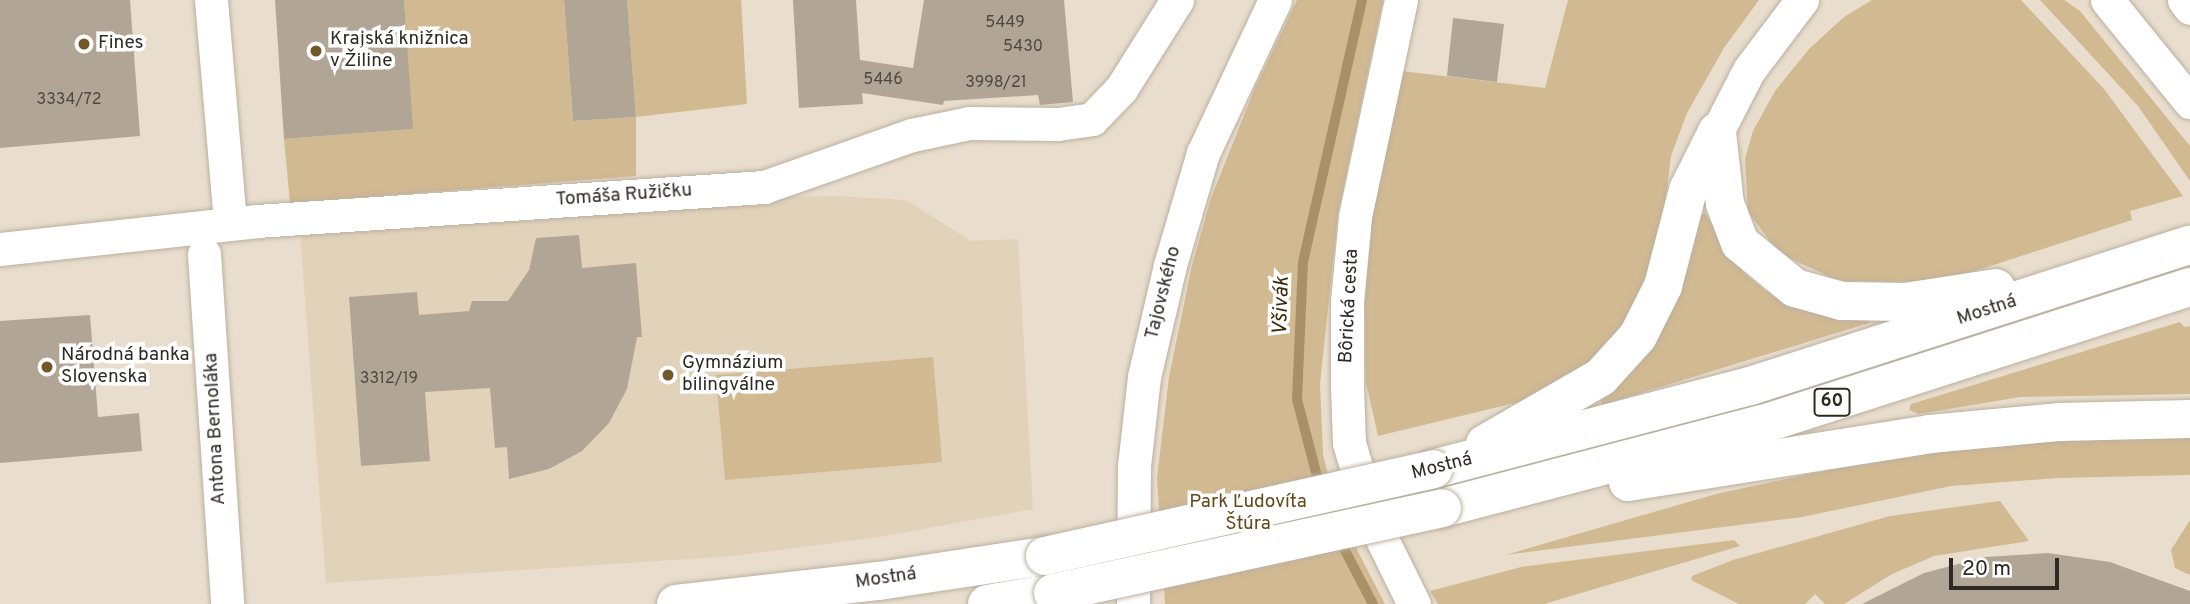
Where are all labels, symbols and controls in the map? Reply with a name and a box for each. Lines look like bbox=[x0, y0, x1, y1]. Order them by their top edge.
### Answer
house number: 5449 bbox=[985, 13, 1025, 33]
place label: Krajská knižnica v Žiline bbox=[330, 29, 469, 73]
place label: Fines bbox=[98, 33, 143, 55]
marker: Fines bbox=[76, 36, 92, 52]
house number: 5430 bbox=[1003, 37, 1043, 57]
marker: Krajská knižnica v Žiline bbox=[308, 43, 324, 59]
house number: 5446 bbox=[863, 70, 903, 90]
house number: 3998/21 bbox=[965, 73, 1027, 93]
house number: 3334/72 bbox=[37, 90, 101, 110]
street label: Tomáša Ružičku bbox=[555, 180, 693, 212]
street label: Tajovského bbox=[1141, 244, 1187, 342]
street label: Bôrická cesta bbox=[1336, 248, 1364, 364]
water label: Všivák bbox=[1268, 276, 1296, 336]
street label: Mostná bbox=[1954, 291, 2020, 331]
place label: Národná banka Slovenska bbox=[61, 345, 190, 389]
street label: Antona Bernoláka bbox=[201, 352, 231, 506]
place label: Gymnázium bilingválne bbox=[682, 353, 783, 397]
marker: Národná banka Slovenska bbox=[39, 359, 55, 375]
marker: Gymnázium bilingválne bbox=[660, 367, 676, 383]
house number: 3312/19 bbox=[360, 369, 418, 389]
road number: 60 bbox=[1813, 388, 1851, 416]
street label: Mostná bbox=[1409, 448, 1475, 486]
park label: Park Ľudovíta Štúra bbox=[1189, 492, 1307, 536]
scale bar bbox=[1952, 544, 2062, 588]
text: 20 m bbox=[1962, 556, 2011, 583]
street label: Mostná bbox=[854, 563, 918, 595]

